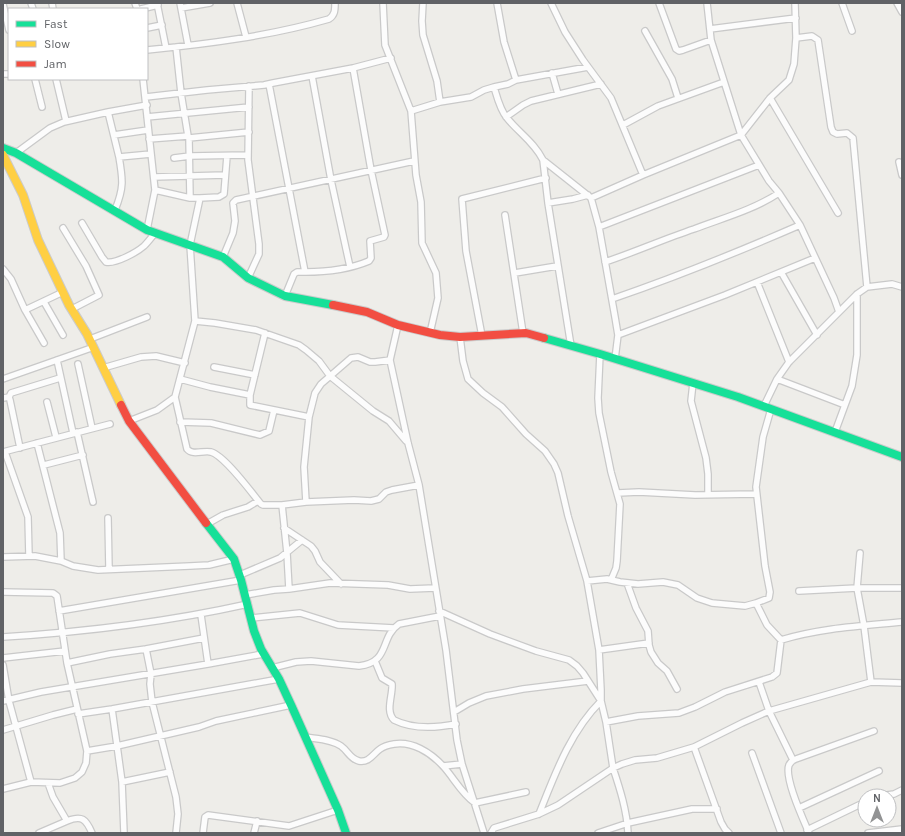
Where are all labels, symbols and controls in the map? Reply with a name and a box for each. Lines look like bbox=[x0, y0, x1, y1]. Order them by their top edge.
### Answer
legend bbox=[8, 8, 148, 80]
text: Fast bbox=[44, 17, 68, 31]
text: Slow bbox=[44, 37, 70, 51]
text: Jam bbox=[44, 57, 67, 71]
north arrow bbox=[857, 788, 897, 828]
text: N bbox=[873, 792, 881, 805]

